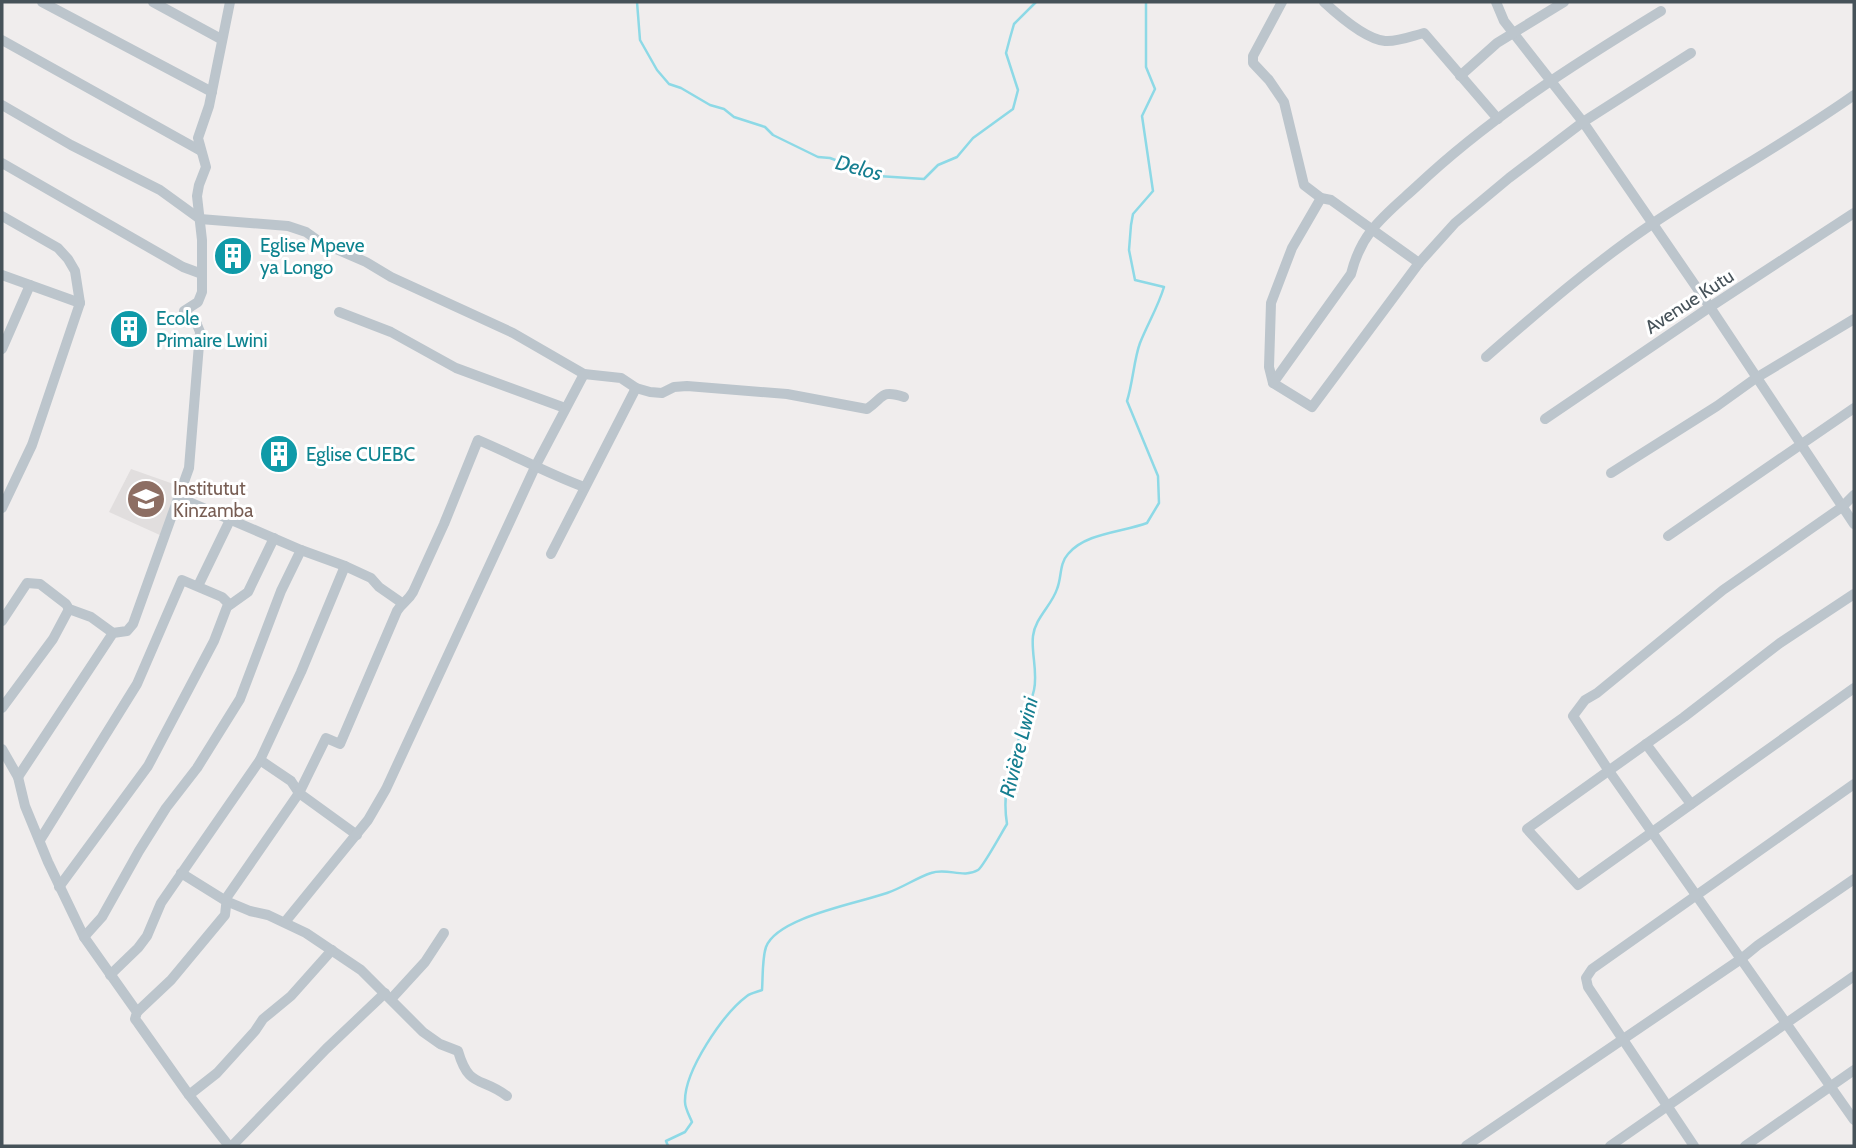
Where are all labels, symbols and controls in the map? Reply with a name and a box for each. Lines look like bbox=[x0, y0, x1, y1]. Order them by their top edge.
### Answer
water label: Delos bbox=[833, 149, 885, 186]
place label: Eglise Mpeve ya Longo bbox=[260, 234, 365, 279]
building icon: Eglise Mpeve ya Longo bbox=[212, 235, 254, 277]
street label: Avenue Kutu bbox=[1641, 264, 1738, 339]
place label: Ecole Primaire Lwini bbox=[156, 307, 267, 352]
building icon: Ecole Primaire Lwini bbox=[108, 308, 150, 350]
building icon: Eglise CUEBC bbox=[258, 433, 300, 475]
place label: Eglise CUEBC bbox=[306, 443, 415, 466]
place label: Institutut Kinzamba bbox=[173, 477, 253, 522]
school or university icon: Institutut Kinzamba bbox=[125, 478, 167, 520]
water label: Rivière Lwini bbox=[994, 694, 1043, 800]

